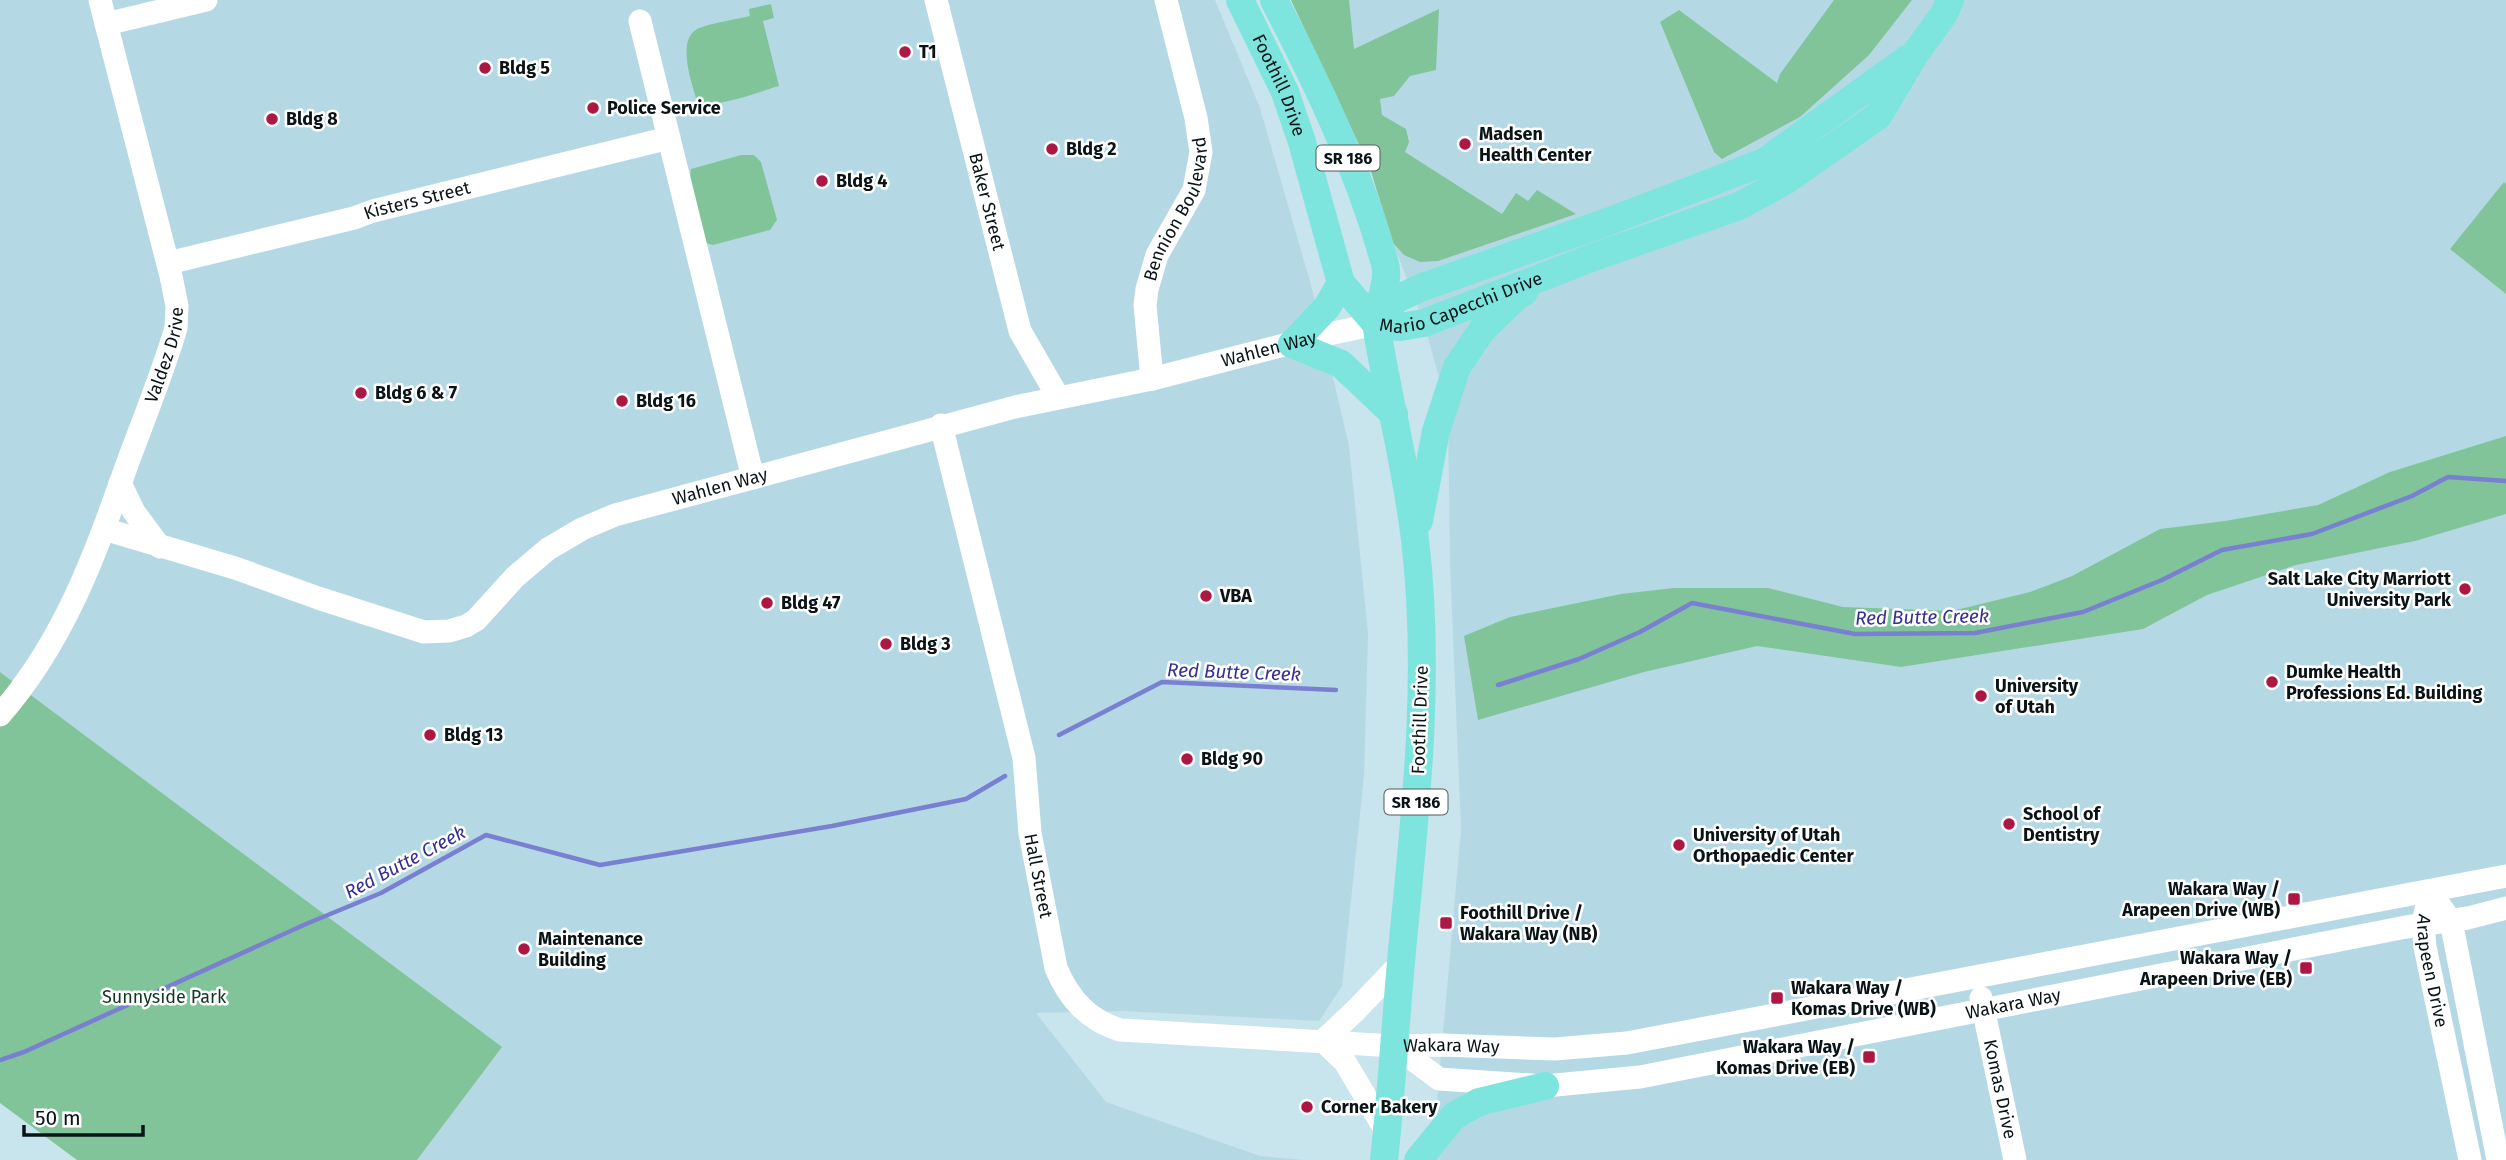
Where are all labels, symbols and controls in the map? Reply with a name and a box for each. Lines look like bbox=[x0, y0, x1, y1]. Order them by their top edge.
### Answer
street label: Foothill Drive bbox=[1247, 31, 1310, 139]
place label: T1 bbox=[919, 41, 937, 63]
marker: T1 bbox=[897, 44, 913, 60]
place label: Bldg 5 bbox=[499, 57, 550, 79]
marker: Bldg 5 bbox=[477, 60, 493, 76]
place label: Police Service bbox=[607, 97, 721, 119]
marker: Police Service bbox=[585, 100, 601, 116]
place label: Bldg 8 bbox=[286, 108, 338, 130]
marker: Bldg 8 bbox=[264, 111, 280, 127]
place label: Madsen Health Center bbox=[1479, 123, 1592, 166]
street label: Bennion Boulevard bbox=[1139, 135, 1212, 284]
marker: Madsen Health Center bbox=[1457, 136, 1473, 152]
place label: Bldg 2 bbox=[1066, 138, 1117, 160]
marker: Bldg 2 bbox=[1044, 141, 1060, 157]
road number: SR 186 bbox=[1316, 146, 1380, 170]
street label: Baker Street bbox=[964, 150, 1010, 253]
place label: Bldg 4 bbox=[836, 170, 888, 192]
marker: Bldg 4 bbox=[814, 173, 830, 189]
street label: Kisters Street bbox=[361, 176, 473, 224]
street label: Mario Capecchi Drive bbox=[1378, 267, 1545, 338]
street label: Valdez Drive bbox=[140, 307, 188, 406]
street label: Wahlen Way bbox=[1219, 326, 1319, 372]
place label: Bldg 6 & 7 bbox=[375, 382, 458, 404]
marker: Bldg 6 & 7 bbox=[353, 385, 369, 401]
place label: Bldg 16 bbox=[636, 390, 696, 412]
marker: Bldg 16 bbox=[614, 393, 630, 409]
street label: Wahlen Way bbox=[670, 463, 770, 510]
place label: Salt Lake City Marriott University Park bbox=[2268, 568, 2452, 611]
marker: Salt Lake City Marriott University Park bbox=[2457, 581, 2473, 597]
place label: VBA bbox=[1219, 585, 1252, 607]
marker: VBA bbox=[1198, 588, 1214, 604]
place label: Bldg 47 bbox=[781, 592, 841, 614]
marker: Bldg 47 bbox=[759, 595, 775, 611]
water label: Red Butte Creek bbox=[1855, 604, 1989, 630]
place label: Bldg 3 bbox=[900, 633, 951, 655]
marker: Bldg 3 bbox=[878, 636, 894, 652]
water label: Red Butte Creek bbox=[1167, 658, 1301, 686]
place label: Dumke Health Professions Ed. Building bbox=[2286, 661, 2482, 704]
street label: Foothill Drive bbox=[1407, 665, 1433, 775]
marker: Dumke Health Professions Ed. Building bbox=[2264, 674, 2280, 690]
place label: University of Utah bbox=[1995, 675, 2079, 718]
marker: University of Utah bbox=[1973, 688, 1989, 704]
place label: Bldg 13 bbox=[444, 724, 503, 746]
marker: Bldg 13 bbox=[422, 727, 438, 743]
place label: Bldg 90 bbox=[1201, 748, 1263, 770]
marker: Bldg 90 bbox=[1179, 751, 1195, 767]
road number: SR 186 bbox=[1384, 790, 1448, 814]
place label: School of Dentistry bbox=[2023, 803, 2101, 846]
marker: School of Dentistry bbox=[2001, 816, 2017, 832]
water label: Red Butte Creek bbox=[340, 820, 470, 904]
place label: University of Utah Orthopaedic Center bbox=[1693, 824, 1855, 867]
street label: Hall Street bbox=[1019, 831, 1057, 921]
marker: University of Utah Orthopaedic Center bbox=[1671, 837, 1687, 853]
place label: Wakara Way / Arapeen Drive (WB) bbox=[2121, 878, 2280, 921]
marker: Wakara Way / Arapeen Drive (WB) bbox=[2286, 891, 2302, 907]
place label: Foothill Drive / Wakara Way (NB) bbox=[1460, 902, 1598, 945]
street label: Arapeen Drive bbox=[2412, 913, 2453, 1029]
marker: Foothill Drive / Wakara Way (NB) bbox=[1438, 915, 1454, 931]
place label: Maintenance Building bbox=[538, 928, 643, 971]
marker: Maintenance Building bbox=[516, 941, 532, 957]
place label: Wakara Way / Arapeen Drive (EB) bbox=[2139, 947, 2292, 990]
marker: Wakara Way / Arapeen Drive (EB) bbox=[2298, 960, 2314, 976]
place label: Wakara Way / Komas Drive (WB) bbox=[1791, 977, 1936, 1020]
street label: Wakara Way bbox=[1964, 984, 2063, 1024]
park label: Sunnyside Park bbox=[102, 986, 227, 1008]
marker: Wakara Way / Komas Drive (WB) bbox=[1769, 990, 1785, 1006]
street label: Wakara Way bbox=[1403, 1034, 1500, 1058]
place label: Wakara Way / Komas Drive (EB) bbox=[1716, 1036, 1855, 1079]
street label: Komas Drive bbox=[1979, 1037, 2021, 1141]
marker: Wakara Way / Komas Drive (EB) bbox=[1861, 1049, 1877, 1065]
scale bar bbox=[24, 1094, 144, 1138]
place label: Corner Bakery bbox=[1321, 1096, 1438, 1118]
marker: Corner Bakery bbox=[1299, 1099, 1315, 1115]
text: 50 m bbox=[35, 1105, 81, 1131]

